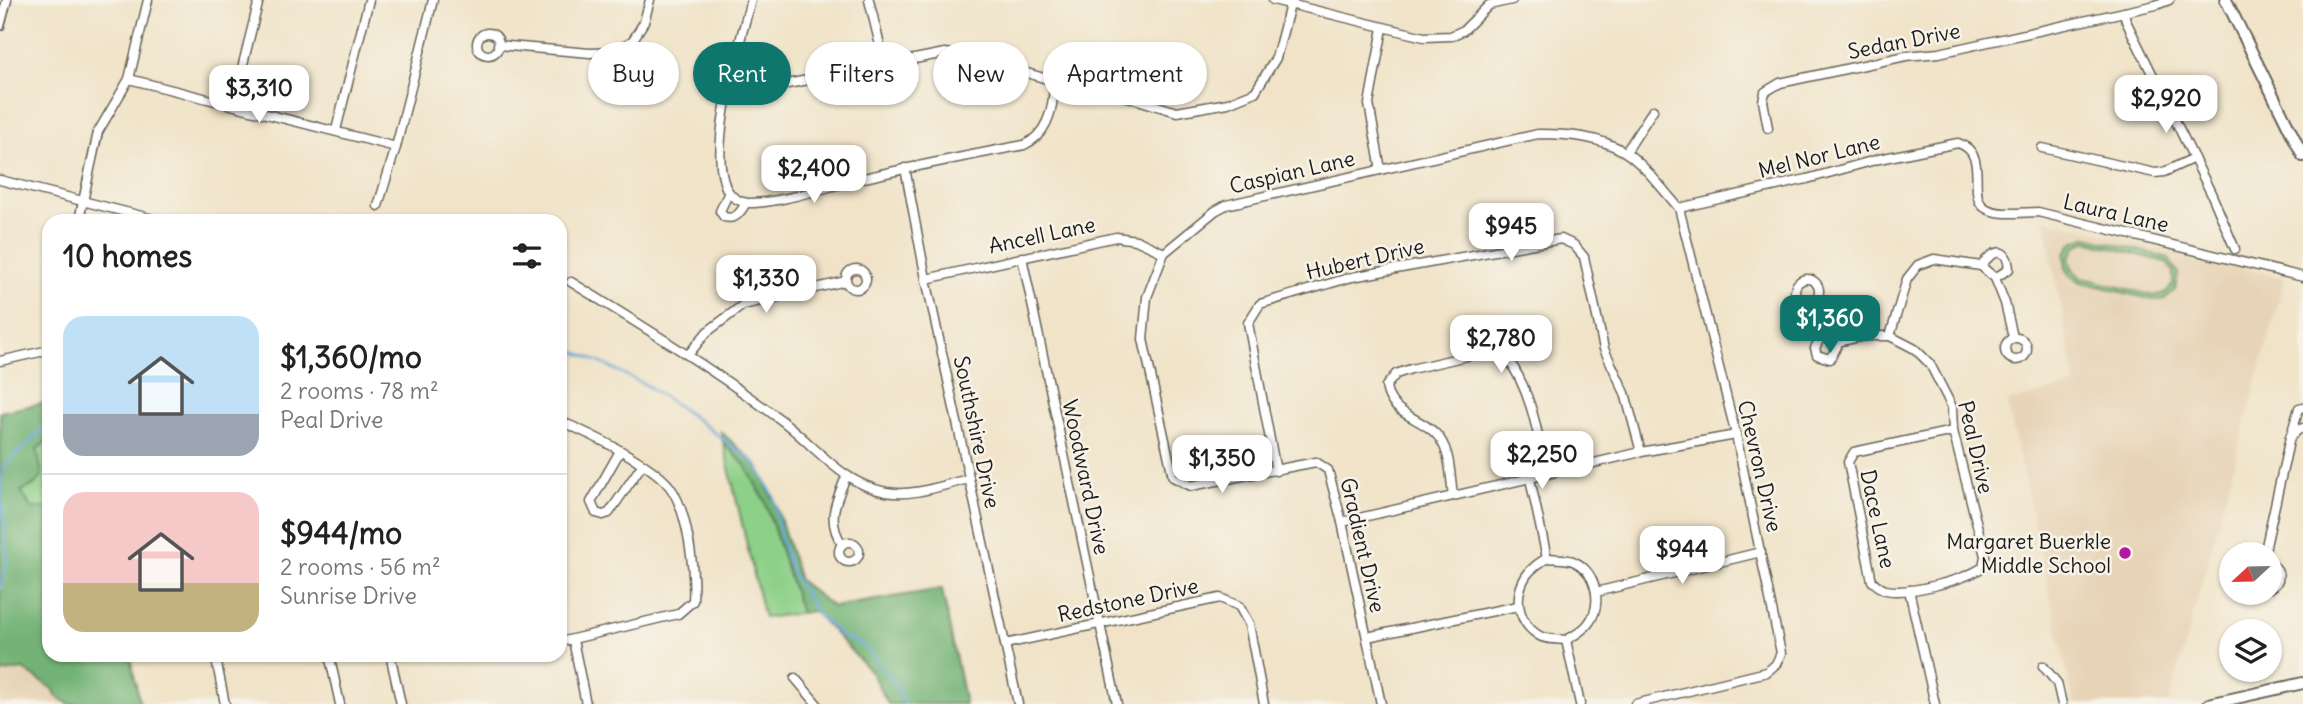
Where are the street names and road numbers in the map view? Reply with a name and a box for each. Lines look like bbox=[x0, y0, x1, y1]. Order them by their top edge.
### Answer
street label: Sedan Drive bbox=[1845, 17, 1963, 65]
street label: Mel Nor Lane bbox=[1755, 128, 1883, 184]
street label: Caspian Lane bbox=[1227, 144, 1357, 200]
street label: Laura Lane bbox=[2061, 188, 2171, 238]
street label: Ancell Lane bbox=[986, 211, 1098, 259]
street label: Hubert Drive bbox=[1303, 232, 1427, 286]
street label: Southshire Drive bbox=[948, 353, 1006, 511]
street label: Woodward Drive bbox=[1056, 397, 1116, 557]
street label: Chevron Drive bbox=[1732, 397, 1788, 535]
street label: Peal Drive bbox=[1952, 398, 2000, 496]
street label: Dace Lane bbox=[1854, 467, 1902, 571]
street label: Gradient Drive bbox=[1334, 475, 1392, 615]
street label: Redstone Drive bbox=[1055, 572, 1201, 628]

